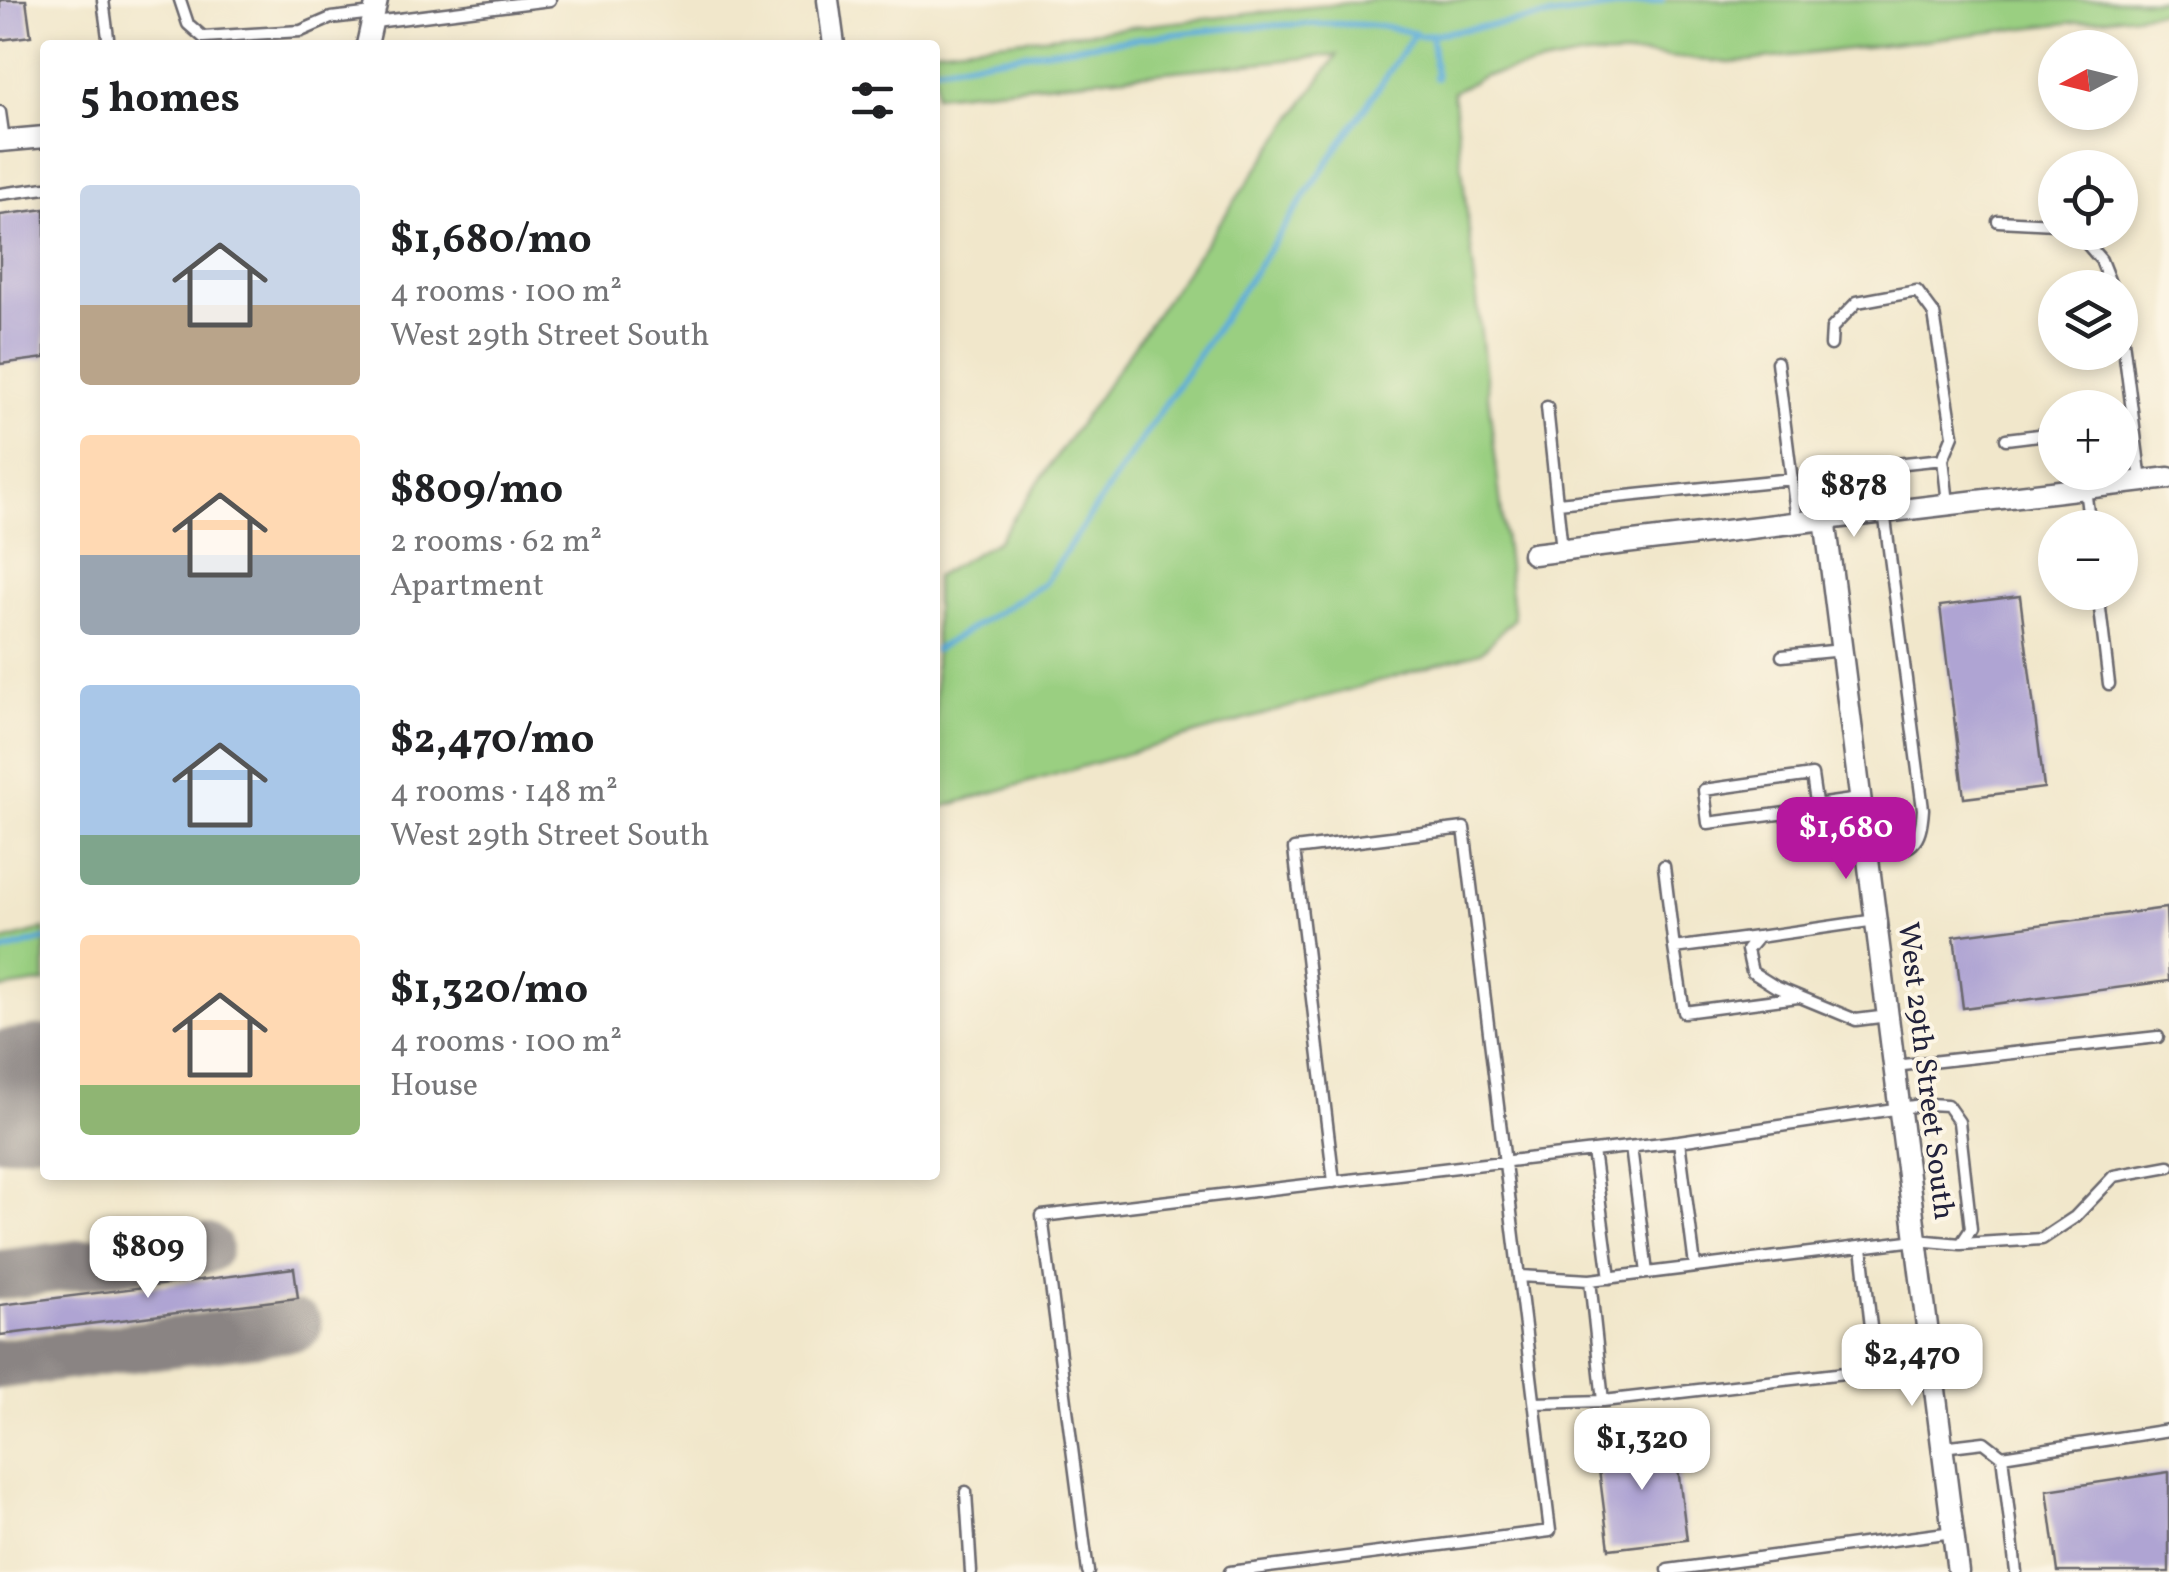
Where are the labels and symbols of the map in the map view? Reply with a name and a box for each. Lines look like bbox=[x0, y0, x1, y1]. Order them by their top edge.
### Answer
north arrow bbox=[2038, 30, 2138, 130]
pin: $878 bbox=[1795, 455, 1913, 540]
pin: $1,680 bbox=[1765, 797, 1927, 882]
street label: West 29th Street South bbox=[1886, 920, 1964, 1222]
pin: $809 bbox=[89, 1216, 207, 1301]
pin: $2,470 bbox=[1831, 1324, 1993, 1409]
pin: $1,320 bbox=[1561, 1408, 1723, 1493]

